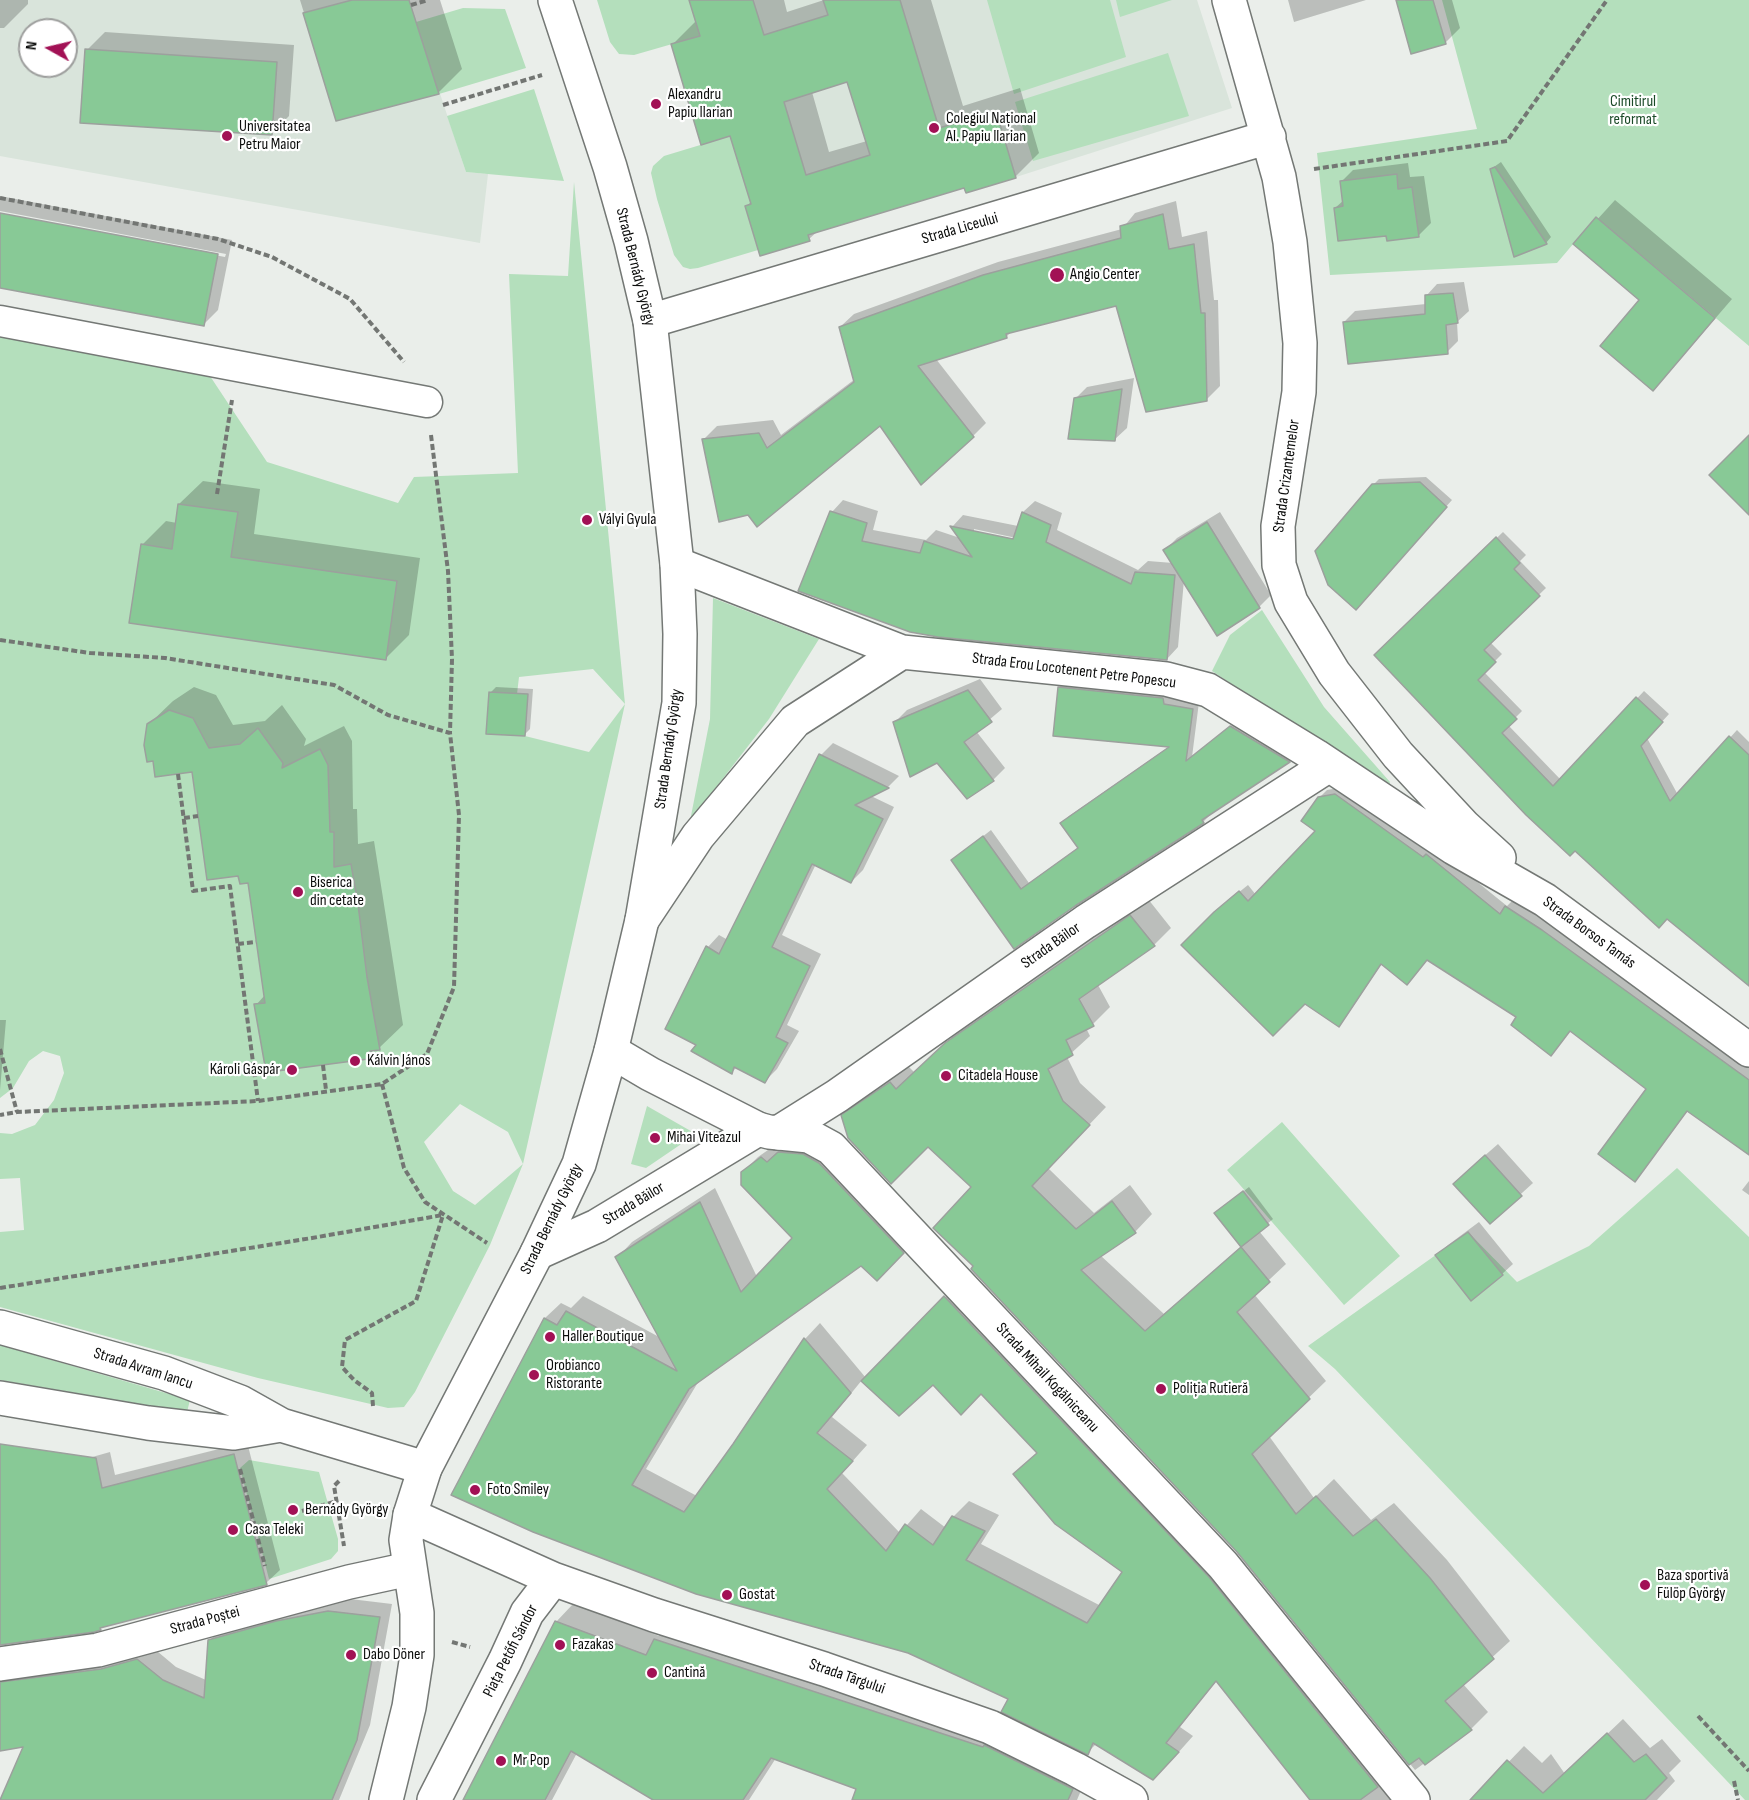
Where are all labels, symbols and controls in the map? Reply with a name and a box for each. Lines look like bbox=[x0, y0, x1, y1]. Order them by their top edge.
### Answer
north arrow bbox=[18, 18, 78, 78]
text: N bbox=[22, 40, 42, 51]
place label: Alexandru Papiu Ilarian bbox=[668, 85, 732, 123]
park label: Cimitirul reformat bbox=[1609, 92, 1657, 130]
marker: Alexandru Papiu Ilarian bbox=[649, 97, 663, 111]
place label: Colegiul Național Al. Papiu Ilarian bbox=[946, 109, 1036, 147]
place label: Universitatea Petru Maior bbox=[239, 117, 311, 155]
marker: Colegiul Național Al. Papiu Ilarian bbox=[927, 121, 941, 135]
marker: Universitatea Petru Maior bbox=[220, 129, 234, 143]
street label: Strada Bernády György bbox=[611, 206, 659, 328]
street label: Strada Liceului bbox=[920, 209, 1000, 249]
place label: Angio Center bbox=[1070, 265, 1139, 285]
marker: Angio Center bbox=[1048, 266, 1066, 284]
street label: Strada Crizantemelor bbox=[1270, 418, 1304, 534]
place label: Vályi Gyula bbox=[599, 510, 656, 530]
marker: Vályi Gyula bbox=[580, 513, 594, 527]
street label: Strada Erou Locotenent Petre Popescu bbox=[971, 649, 1177, 693]
street label: Strada Bernády György bbox=[651, 688, 687, 810]
place label: Biserica din cetate bbox=[310, 873, 364, 911]
marker: Biserica din cetate bbox=[291, 885, 305, 899]
street label: Strada Borsos Tamás bbox=[1539, 893, 1639, 973]
street label: Strada Băilor bbox=[1018, 919, 1084, 973]
place label: Kálvin János bbox=[367, 1051, 431, 1071]
marker: Kálvin János bbox=[348, 1054, 362, 1068]
place label: Károli Gáspár bbox=[210, 1060, 280, 1080]
marker: Károli Gáspár bbox=[285, 1063, 299, 1077]
place label: Citadela House bbox=[958, 1066, 1038, 1086]
marker: Citadela House bbox=[939, 1069, 953, 1083]
place label: Mihai Viteazul bbox=[667, 1128, 741, 1148]
marker: Mihai Viteazul bbox=[648, 1131, 662, 1145]
street label: Strada Bernády György bbox=[517, 1160, 587, 1278]
street label: Strada Băilor bbox=[600, 1178, 668, 1230]
street label: Strada Mihail Kogălniceanu bbox=[991, 1319, 1103, 1437]
place label: Haller Boutique bbox=[562, 1327, 644, 1347]
marker: Haller Boutique bbox=[543, 1330, 557, 1344]
street label: Strada Avram Iancu bbox=[91, 1344, 195, 1394]
place label: Orobianco Ristorante bbox=[546, 1356, 602, 1394]
marker: Orobianco Ristorante bbox=[527, 1368, 541, 1382]
place label: Poliția Rutieră bbox=[1173, 1379, 1248, 1399]
marker: Poliția Rutieră bbox=[1154, 1382, 1168, 1396]
place label: Foto Smiley bbox=[487, 1480, 549, 1500]
marker: Foto Smiley bbox=[468, 1483, 482, 1497]
place label: Bernády György bbox=[305, 1500, 388, 1520]
marker: Bernády György bbox=[286, 1503, 300, 1517]
place label: Casa Teleki bbox=[245, 1520, 303, 1540]
marker: Casa Teleki bbox=[226, 1523, 240, 1537]
place label: Baza sportivă Fülöp György bbox=[1657, 1566, 1729, 1604]
marker: Baza sportivă Fülöp György bbox=[1638, 1578, 1652, 1592]
place label: Gostat bbox=[739, 1585, 775, 1605]
marker: Gostat bbox=[720, 1588, 734, 1602]
street label: Piața Petőfi Sándor bbox=[479, 1602, 543, 1700]
street label: Strada Poștei bbox=[168, 1603, 242, 1639]
place label: Fazakas bbox=[572, 1635, 614, 1655]
marker: Fazakas bbox=[553, 1638, 567, 1652]
place label: Dabo Döner bbox=[363, 1645, 425, 1665]
marker: Dabo Döner bbox=[344, 1648, 358, 1662]
street label: Strada Târgului bbox=[806, 1655, 888, 1699]
place label: Cantină bbox=[664, 1663, 705, 1683]
marker: Cantină bbox=[645, 1666, 659, 1680]
place label: Mr Pop bbox=[513, 1751, 550, 1771]
marker: Mr Pop bbox=[494, 1754, 508, 1768]

